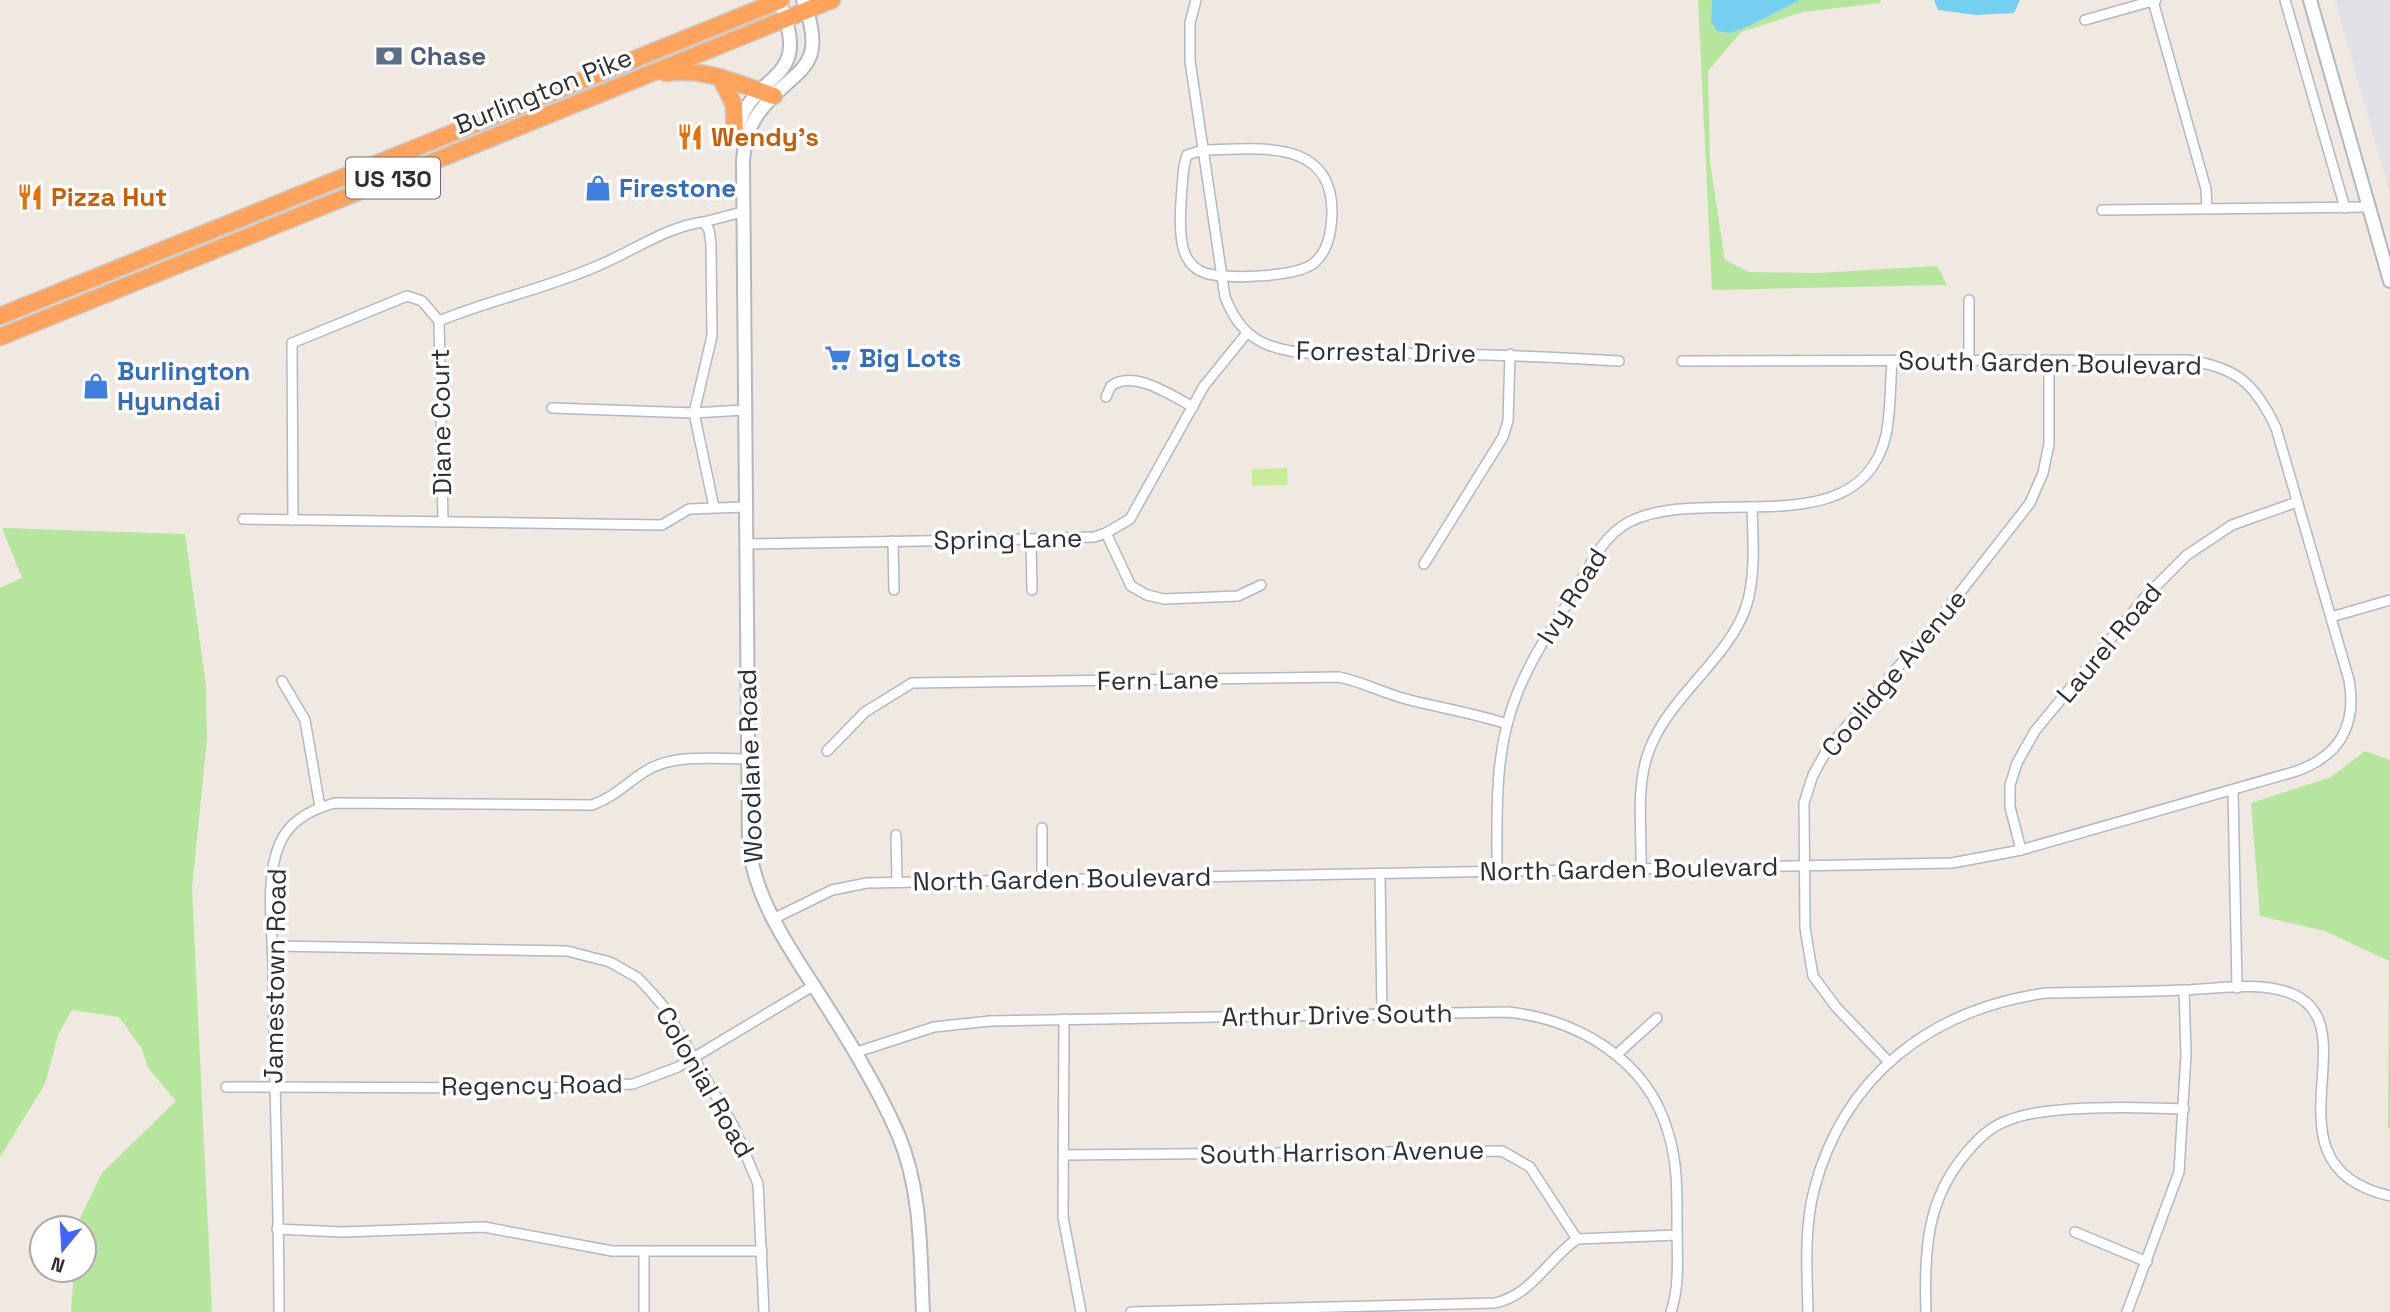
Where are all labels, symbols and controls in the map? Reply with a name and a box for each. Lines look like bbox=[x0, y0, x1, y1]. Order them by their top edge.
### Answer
place label: Chase bbox=[410, 39, 486, 73]
street label: Burlington Pike bbox=[449, 40, 637, 142]
bank icon: Chase bbox=[374, 41, 404, 71]
place label: Wendy's bbox=[711, 120, 819, 154]
restaurant icon: Wendy's bbox=[675, 122, 705, 152]
road number: US 130 bbox=[346, 158, 440, 198]
place label: Firestone bbox=[619, 171, 736, 205]
shop icon: Firestone bbox=[583, 173, 613, 203]
place label: Pizza Hut bbox=[51, 180, 167, 214]
restaurant icon: Pizza Hut bbox=[15, 182, 45, 212]
street label: Forrestal Drive bbox=[1296, 333, 1476, 371]
place label: Big Lots bbox=[859, 341, 961, 375]
supermarket icon: Big Lots bbox=[823, 343, 853, 373]
street label: South Garden Boulevard bbox=[1898, 343, 2202, 383]
street label: Diane Court bbox=[423, 348, 459, 496]
place label: Burlington Hyundai bbox=[117, 354, 250, 418]
shop icon: Burlington Hyundai bbox=[81, 371, 111, 401]
street label: Spring Lane bbox=[933, 521, 1083, 557]
street label: Ivy Road bbox=[1529, 542, 1615, 650]
street label: Laurel Road bbox=[2049, 576, 2169, 710]
street label: Coolidge Avenue bbox=[1814, 582, 1974, 764]
street label: Fern Lane bbox=[1097, 662, 1219, 698]
street label: Woodlane Road bbox=[730, 668, 770, 864]
street label: North Garden Boulevard bbox=[1479, 849, 1779, 889]
street label: North Garden Boulevard bbox=[912, 859, 1212, 899]
street label: Jamestown Road bbox=[256, 868, 294, 1084]
street label: Arthur Drive South bbox=[1221, 996, 1453, 1034]
street label: Colonial Road bbox=[648, 1000, 762, 1164]
street label: Regency Road bbox=[441, 1066, 623, 1104]
street label: South Harrison Avenue bbox=[1200, 1133, 1484, 1171]
north arrow bbox=[28, 1214, 98, 1284]
text: N bbox=[48, 1251, 68, 1279]

